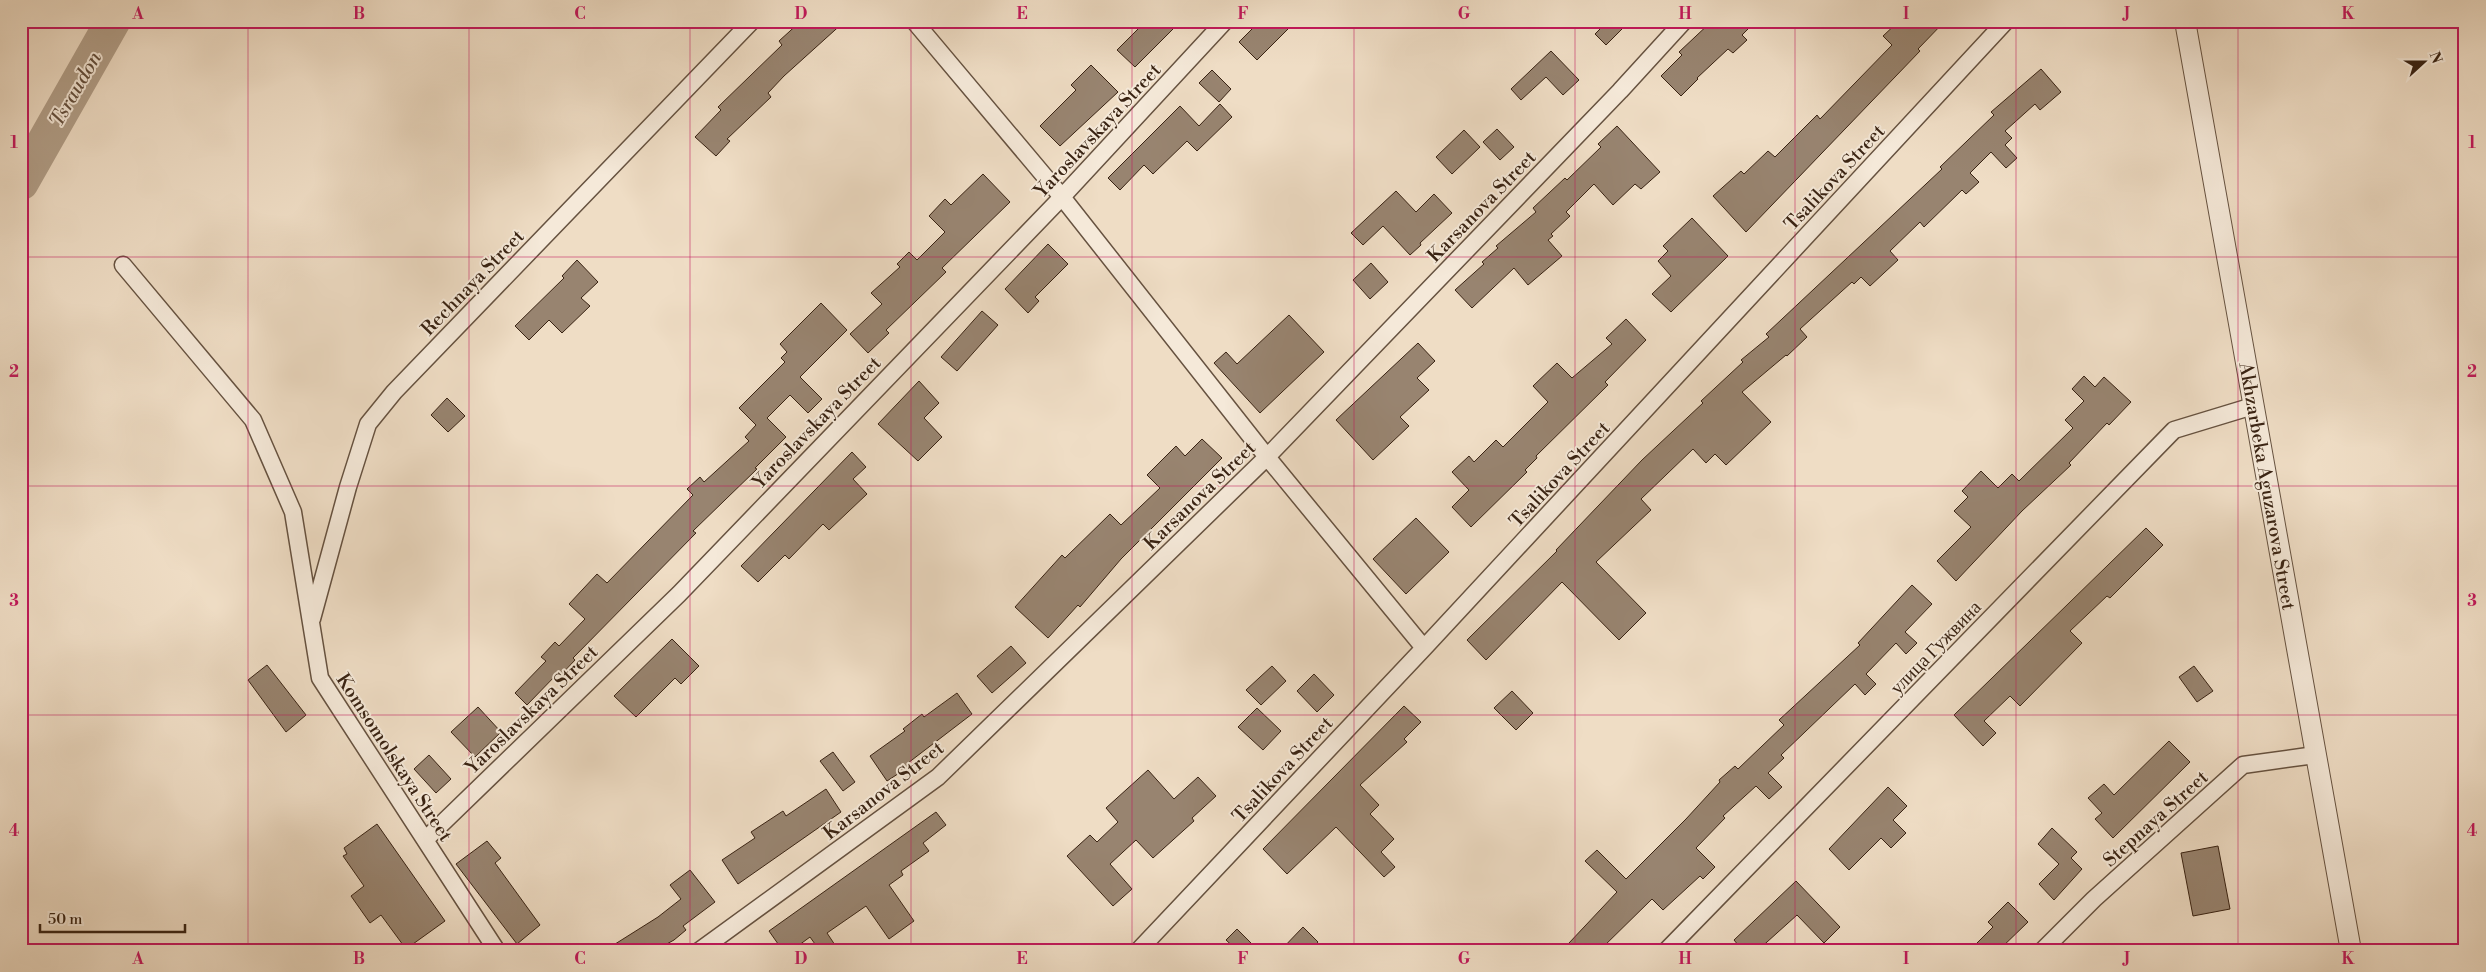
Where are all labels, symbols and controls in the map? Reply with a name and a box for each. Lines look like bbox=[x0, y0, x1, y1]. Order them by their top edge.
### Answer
text: A bbox=[131, 4, 144, 24]
text: B bbox=[353, 4, 365, 24]
text: C bbox=[574, 4, 586, 24]
text: D bbox=[795, 4, 808, 24]
text: E bbox=[1016, 4, 1028, 24]
text: F bbox=[1237, 4, 1249, 24]
text: G bbox=[1458, 4, 1471, 24]
text: H bbox=[1678, 4, 1692, 24]
text: I bbox=[1903, 4, 1909, 24]
text: J bbox=[2122, 4, 2130, 24]
text: K bbox=[2342, 4, 2356, 24]
north arrow bbox=[2398, 38, 2448, 88]
water label: Tsraudon bbox=[45, 47, 108, 132]
text: N bbox=[2425, 49, 2446, 66]
street label: Yaroslavskaya Street bbox=[1029, 58, 1166, 204]
street label: Tsalikova Street bbox=[1779, 119, 1890, 236]
text: 1 bbox=[10, 133, 18, 153]
text: 1 bbox=[2468, 133, 2476, 153]
street label: Karsanova Street bbox=[1422, 145, 1541, 268]
street label: Rechnaya Street bbox=[416, 224, 530, 341]
street label: Yaroslavskaya Street bbox=[747, 351, 886, 495]
street label: Akhzarbeka Aguzarova Street bbox=[2233, 359, 2301, 612]
text: 2 bbox=[9, 362, 19, 382]
text: 2 bbox=[2467, 362, 2477, 382]
street label: Tsalikova Street bbox=[1504, 416, 1615, 533]
street label: Karsanova Street bbox=[1139, 436, 1261, 555]
text: 3 bbox=[9, 591, 19, 611]
text: 3 bbox=[2467, 591, 2477, 611]
street label: улица Гужвина bbox=[1885, 595, 1987, 700]
street label: Yaroslavskaya Street bbox=[460, 640, 603, 780]
street label: Komsomolskaya Street bbox=[331, 669, 458, 846]
street label: Tsalikova Street bbox=[1227, 711, 1338, 828]
street label: Karsanova Street bbox=[818, 736, 949, 845]
street label: Stepnaya Street bbox=[2098, 765, 2213, 872]
text: 4 bbox=[9, 821, 20, 841]
text: 4 bbox=[2467, 821, 2478, 841]
scale bar bbox=[40, 902, 185, 934]
text: 50 m bbox=[48, 910, 82, 929]
text: A bbox=[131, 949, 144, 969]
text: B bbox=[353, 949, 365, 969]
text: C bbox=[574, 949, 586, 969]
text: D bbox=[795, 949, 808, 969]
text: E bbox=[1016, 949, 1028, 969]
text: F bbox=[1237, 949, 1249, 969]
text: G bbox=[1458, 949, 1471, 969]
text: H bbox=[1678, 949, 1692, 969]
text: I bbox=[1903, 949, 1909, 969]
text: J bbox=[2122, 949, 2130, 969]
text: K bbox=[2342, 949, 2356, 969]

